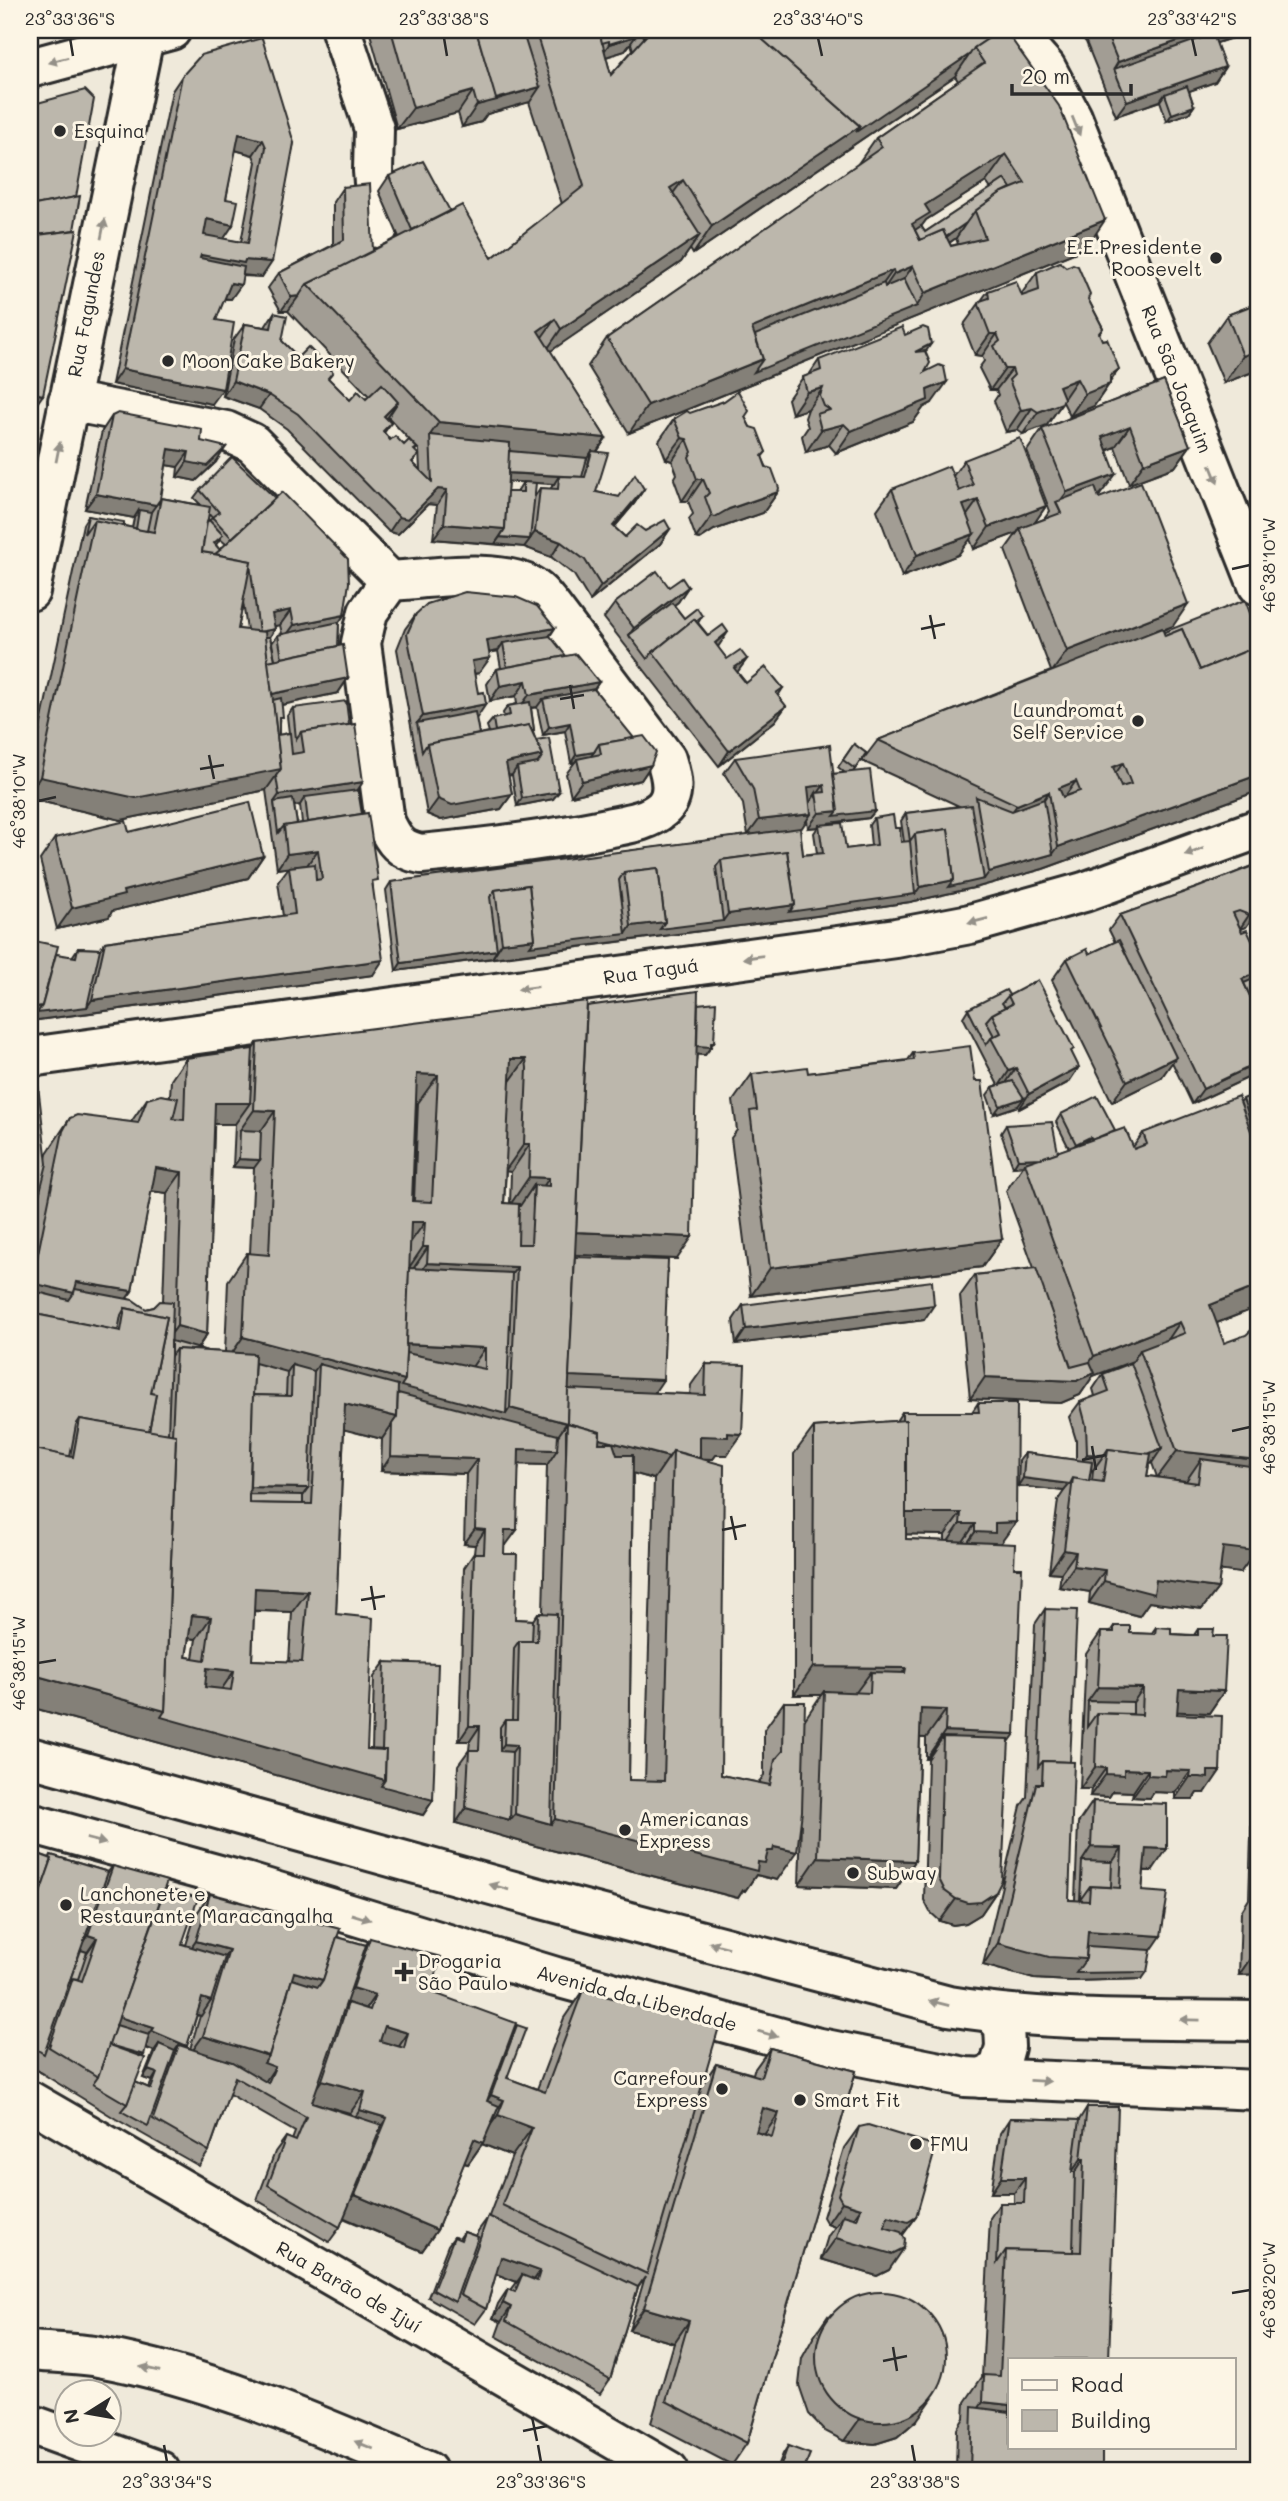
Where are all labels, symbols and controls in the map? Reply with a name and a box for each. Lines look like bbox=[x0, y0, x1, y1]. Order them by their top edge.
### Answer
text: 23°33'36"S bbox=[25, 6, 115, 30]
text: 23°33'38"S bbox=[399, 6, 489, 30]
text: 23°33'40"S bbox=[773, 6, 863, 30]
text: 23°33'42"S bbox=[1147, 6, 1237, 30]
scale bar bbox=[1012, 52, 1130, 96]
one-way arrow bbox=[47, 56, 68, 66]
text: 20 m bbox=[1022, 62, 1070, 89]
one-way arrow bbox=[1071, 116, 1082, 137]
place label: Esquina bbox=[74, 118, 145, 143]
marker: Esquina bbox=[52, 123, 68, 139]
one-way arrow bbox=[98, 218, 109, 240]
place label: E.E.Presidente Roosevelt bbox=[1067, 234, 1202, 281]
street label: Rua Fagundes bbox=[61, 249, 110, 379]
marker: E.E.Presidente Roosevelt bbox=[1208, 250, 1224, 266]
street label: Rua São Joaquim bbox=[1136, 301, 1219, 456]
place label: Moon Cake Bakery bbox=[182, 348, 355, 373]
marker: Moon Cake Bakery bbox=[160, 353, 176, 369]
one-way arrow bbox=[52, 441, 63, 463]
one-way arrow bbox=[1209, 464, 1220, 485]
text: 46°38'10"W bbox=[1256, 517, 1280, 613]
place label: Laundromat Self Service bbox=[1013, 697, 1124, 744]
marker: Laundromat Self Service bbox=[1130, 713, 1146, 729]
text: 46°38'10"W bbox=[6, 753, 30, 849]
one-way arrow bbox=[1184, 847, 1205, 858]
one-way arrow bbox=[967, 917, 988, 927]
street label: Rua Taguá bbox=[602, 951, 700, 990]
one-way arrow bbox=[742, 952, 764, 963]
one-way arrow bbox=[517, 983, 539, 994]
text: 46°38'15"W bbox=[1256, 1380, 1280, 1474]
text: 46°38'15"W bbox=[6, 1616, 30, 1710]
place label: Americanas Express bbox=[639, 1806, 749, 1853]
marker: Americanas Express bbox=[617, 1822, 633, 1838]
one-way arrow bbox=[85, 1836, 107, 1847]
place label: Subway bbox=[867, 1860, 937, 1885]
marker: Subway bbox=[845, 1865, 861, 1881]
place label: Lanchonete e Restaurante Maracangalha bbox=[80, 1881, 334, 1928]
one-way arrow bbox=[488, 1881, 509, 1891]
marker: Lanchonete e Restaurante Maracangalha bbox=[58, 1897, 74, 1913]
one-way arrow bbox=[351, 1913, 372, 1923]
one-way arrow bbox=[708, 1940, 729, 1950]
place label: Drogaria São Paulo bbox=[418, 1948, 508, 1995]
street label: Avenida da Liberdade bbox=[534, 1959, 740, 2036]
marker: Drogaria São Paulo bbox=[396, 1964, 412, 1980]
one-way arrow bbox=[928, 1998, 949, 2008]
one-way arrow bbox=[1179, 2014, 1201, 2025]
one-way arrow bbox=[758, 2029, 780, 2040]
place label: Carrefour Express bbox=[613, 2065, 708, 2112]
one-way arrow bbox=[1029, 2076, 1051, 2087]
marker: Carrefour Express bbox=[714, 2081, 730, 2097]
place label: Smart Fit bbox=[814, 2087, 900, 2112]
marker: Smart Fit bbox=[792, 2092, 808, 2108]
place label: FMU bbox=[930, 2131, 968, 2156]
marker: FMU bbox=[908, 2136, 924, 2152]
street label: Rua Barão de Ijuí bbox=[272, 2235, 426, 2338]
text: 46°38'20"W bbox=[1256, 2241, 1280, 2339]
legend bbox=[1008, 2358, 1236, 2448]
one-way arrow bbox=[139, 2363, 161, 2374]
text: Road bbox=[1071, 2370, 1123, 2397]
north arrow bbox=[52, 2378, 122, 2448]
text: Building bbox=[1071, 2406, 1151, 2433]
text: N bbox=[57, 2407, 84, 2426]
one-way arrow bbox=[354, 2439, 375, 2450]
text: 23°33'34"S bbox=[122, 2469, 212, 2493]
text: 23°33'36"S bbox=[496, 2469, 586, 2493]
text: 23°33'38"S bbox=[870, 2469, 960, 2493]

